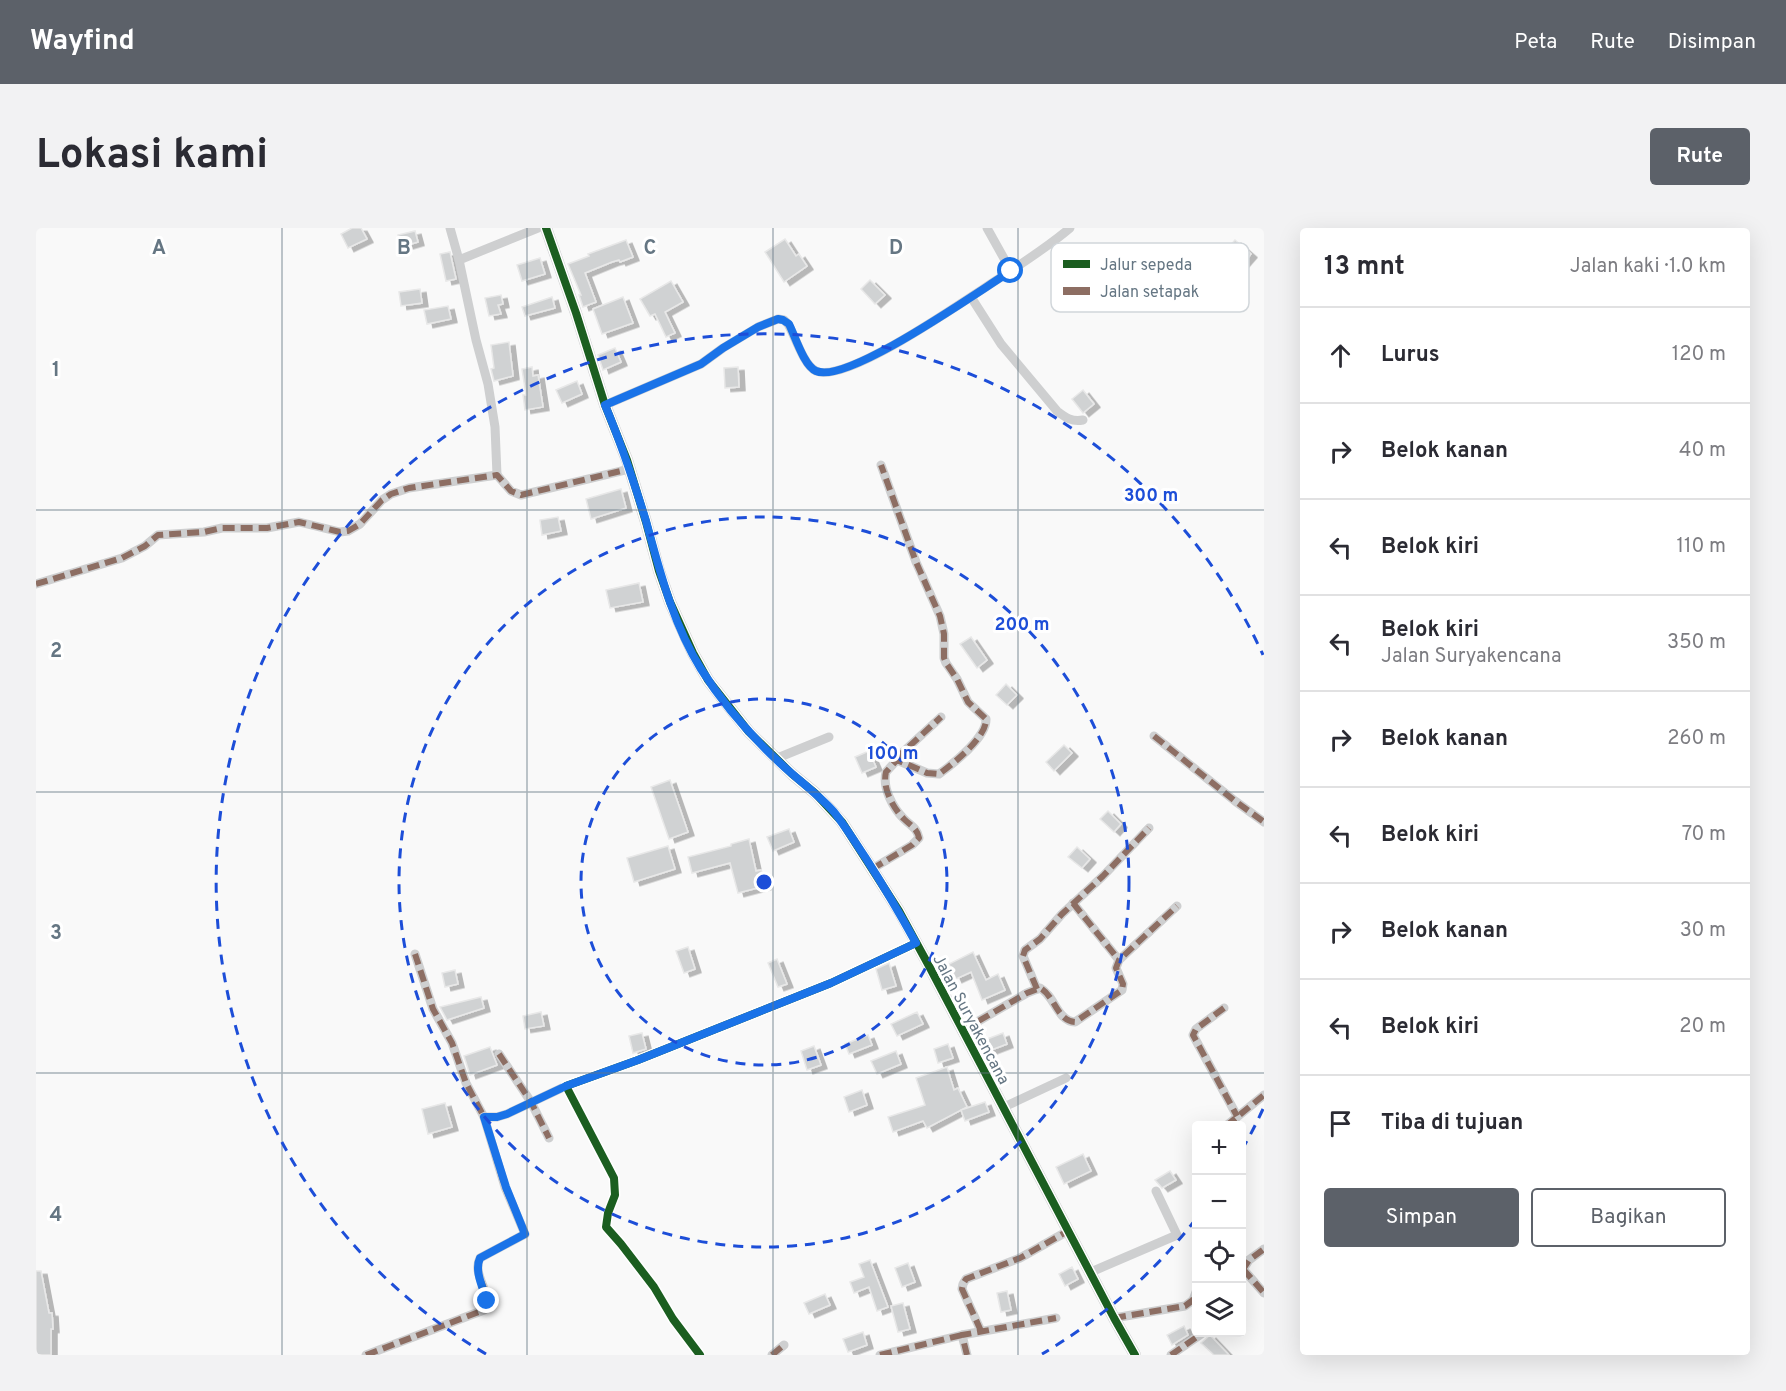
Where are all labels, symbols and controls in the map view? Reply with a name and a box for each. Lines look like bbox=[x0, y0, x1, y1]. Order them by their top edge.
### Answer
text: Wayfind bbox=[30, 24, 135, 60]
text: Peta bbox=[1514, 29, 1557, 56]
text: Rute bbox=[1590, 29, 1635, 56]
text: Disimpan bbox=[1668, 29, 1756, 56]
button: Rute bbox=[1650, 128, 1750, 185]
text: Lokasi kami bbox=[36, 130, 268, 183]
text: A bbox=[152, 236, 166, 262]
text: B bbox=[397, 236, 411, 262]
text: C bbox=[644, 236, 656, 262]
text: D bbox=[889, 236, 903, 262]
legend bbox=[1051, 243, 1249, 312]
text: 13 mnt bbox=[1324, 251, 1405, 284]
text: Jalan kaki · 1.0 km bbox=[1570, 254, 1726, 280]
text: Jalur sepeda bbox=[1100, 256, 1192, 276]
route start bbox=[997, 257, 1023, 283]
text: Jalan setapak bbox=[1100, 283, 1199, 303]
icon: ahead bbox=[1324, 339, 1357, 372]
text: Lurus bbox=[1381, 342, 1440, 369]
text: 120 m bbox=[1672, 342, 1726, 368]
text: 1 bbox=[52, 358, 60, 384]
icon: right bbox=[1324, 435, 1357, 468]
text: Belok kanan bbox=[1381, 438, 1508, 465]
text: 40 m bbox=[1679, 438, 1726, 464]
text: 300 m bbox=[1124, 485, 1178, 508]
icon: left bbox=[1324, 531, 1357, 564]
text: Belok kiri bbox=[1381, 534, 1479, 561]
text: 110 m bbox=[1677, 534, 1726, 560]
text: 200 m bbox=[994, 614, 1050, 637]
text: Belok kiri bbox=[1381, 617, 1479, 644]
icon: left bbox=[1324, 627, 1357, 660]
text: 350 m bbox=[1667, 630, 1726, 656]
text: 2 bbox=[50, 639, 62, 665]
text: Jalan Suryakencana bbox=[1381, 644, 1561, 670]
icon: right bbox=[1324, 723, 1357, 756]
text: Belok kanan bbox=[1381, 726, 1508, 753]
text: 260 m bbox=[1667, 726, 1726, 752]
text: 100 m bbox=[867, 743, 919, 766]
icon: left bbox=[1324, 819, 1357, 852]
text: Belok kiri bbox=[1381, 822, 1479, 849]
text: 70 m bbox=[1682, 822, 1726, 848]
centre of rings bbox=[754, 872, 774, 892]
icon: right bbox=[1324, 915, 1357, 948]
text: Belok kanan bbox=[1381, 918, 1508, 945]
text: 30 m bbox=[1680, 918, 1726, 944]
text: 3 bbox=[50, 921, 62, 947]
street label: Jalan Suryakencana bbox=[928, 952, 1013, 1088]
icon: left bbox=[1324, 1011, 1357, 1044]
text: Belok kiri bbox=[1381, 1014, 1479, 1041]
text: 20 m bbox=[1679, 1014, 1726, 1040]
icon: arrive bbox=[1324, 1107, 1357, 1140]
text: Tiba di tujuan bbox=[1381, 1110, 1523, 1137]
map controls bbox=[1192, 1121, 1246, 1337]
button: + bbox=[1192, 1121, 1246, 1175]
button: − bbox=[1192, 1175, 1246, 1229]
button: Simpan bbox=[1324, 1188, 1519, 1247]
button: Bagikan bbox=[1531, 1188, 1726, 1247]
text: 4 bbox=[50, 1203, 62, 1229]
button: locate bbox=[1192, 1229, 1246, 1283]
button: layers bbox=[1192, 1283, 1246, 1337]
route end bbox=[473, 1287, 499, 1313]

